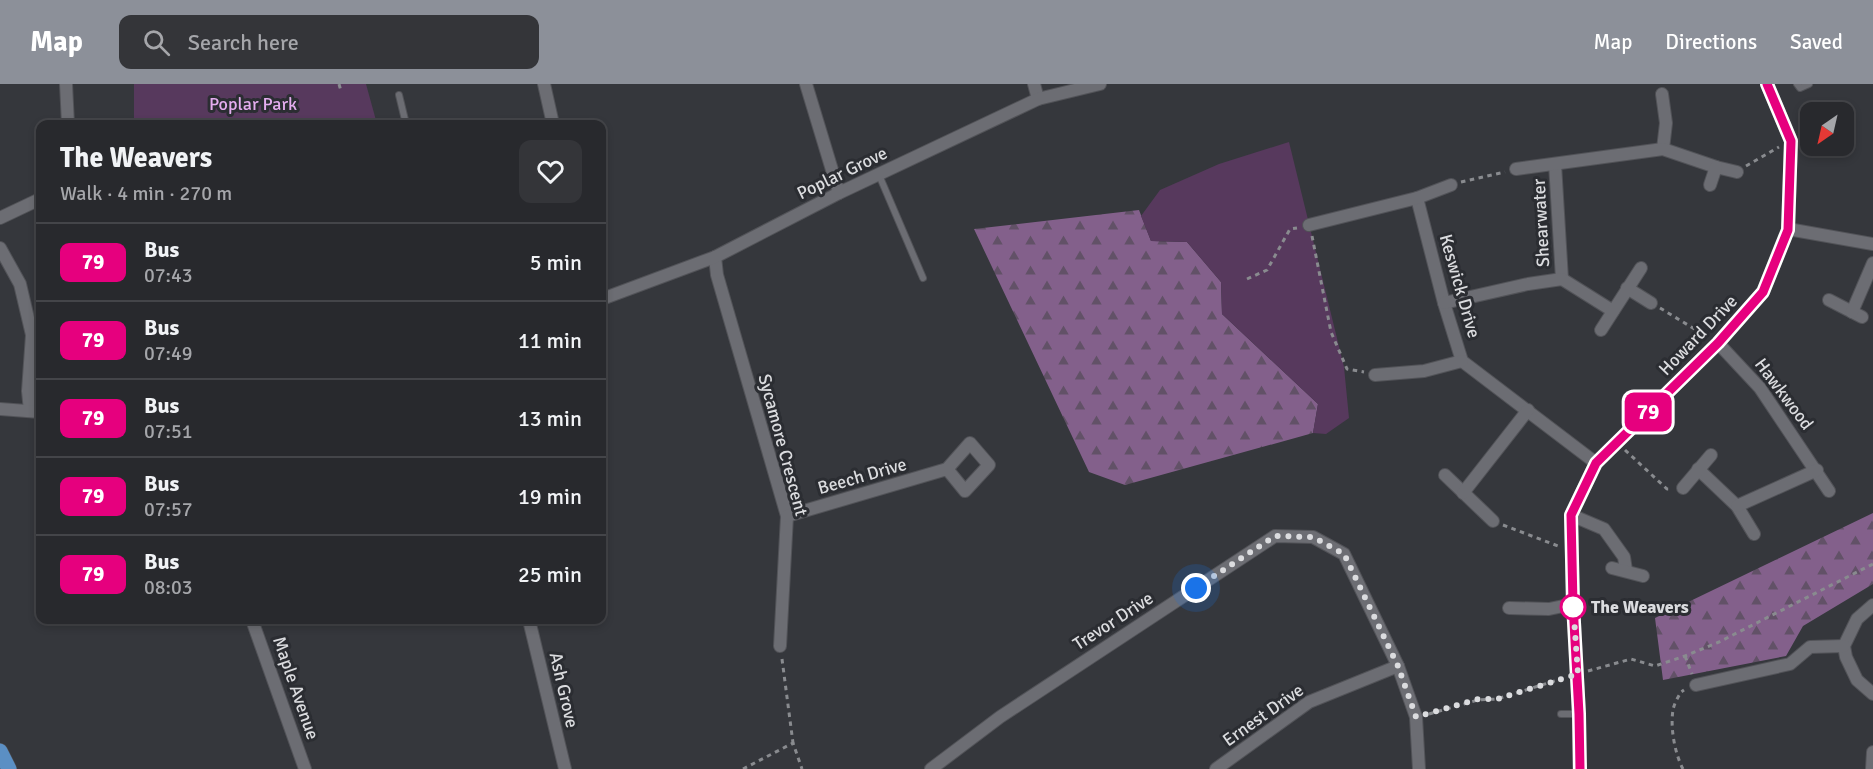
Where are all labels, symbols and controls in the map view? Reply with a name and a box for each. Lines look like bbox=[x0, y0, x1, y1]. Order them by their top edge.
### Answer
search box bbox=[119, 15, 539, 69]
text: Map bbox=[30, 25, 83, 59]
icon: search bbox=[140, 26, 173, 59]
text: Search here bbox=[188, 29, 299, 56]
text: Map bbox=[1594, 29, 1632, 55]
text: Directions bbox=[1665, 29, 1757, 55]
text: Saved bbox=[1790, 29, 1843, 55]
park label: Poplar Park bbox=[209, 93, 297, 115]
north arrow bbox=[1800, 102, 1854, 156]
map controls bbox=[1800, 102, 1854, 156]
button: heart bbox=[519, 140, 582, 203]
text: The Weavers bbox=[60, 141, 212, 175]
street label: Poplar Grove bbox=[793, 142, 891, 204]
street label: Shearwater bbox=[1528, 178, 1554, 268]
text: Walk · 4 min · 270 m bbox=[60, 181, 232, 206]
street label: Keswick Drive bbox=[1435, 231, 1485, 341]
text: Bus bbox=[144, 236, 179, 263]
text: 79 bbox=[82, 249, 104, 275]
text: 5 min bbox=[530, 249, 582, 276]
text: 07:43 bbox=[144, 263, 193, 288]
street label: Howard Drive bbox=[1654, 290, 1742, 380]
text: Bus bbox=[144, 314, 179, 341]
text: 79 bbox=[82, 327, 104, 353]
text: 11 min bbox=[518, 327, 582, 354]
text: 07:49 bbox=[144, 341, 193, 366]
street label: Hawkwood bbox=[1750, 354, 1818, 434]
street label: Sycamore Crescent bbox=[753, 372, 813, 518]
text: Bus bbox=[144, 392, 179, 419]
line badge: 79 bbox=[1621, 392, 1675, 432]
text: 79 bbox=[1637, 399, 1659, 425]
text: 79 bbox=[82, 405, 104, 431]
text: 13 min bbox=[518, 405, 582, 432]
text: 07:51 bbox=[144, 419, 193, 444]
street label: Beech Drive bbox=[815, 453, 909, 499]
text: Bus bbox=[144, 470, 179, 497]
text: 79 bbox=[82, 483, 104, 509]
text: 19 min bbox=[518, 483, 582, 510]
text: 07:57 bbox=[144, 497, 193, 522]
text: Bus bbox=[144, 548, 179, 575]
text: 79 bbox=[82, 561, 104, 587]
text: 25 min bbox=[518, 561, 582, 588]
your location bbox=[1181, 573, 1211, 603]
text: 08:03 bbox=[144, 575, 193, 600]
street label: Trevor Drive bbox=[1069, 587, 1157, 655]
marker: The Weavers bbox=[1560, 594, 1586, 620]
place label: The Weavers bbox=[1591, 596, 1689, 618]
street label: Maple Avenue bbox=[268, 634, 324, 742]
street label: Ash Grove bbox=[545, 650, 583, 730]
street label: Ernest Drive bbox=[1218, 679, 1308, 751]

